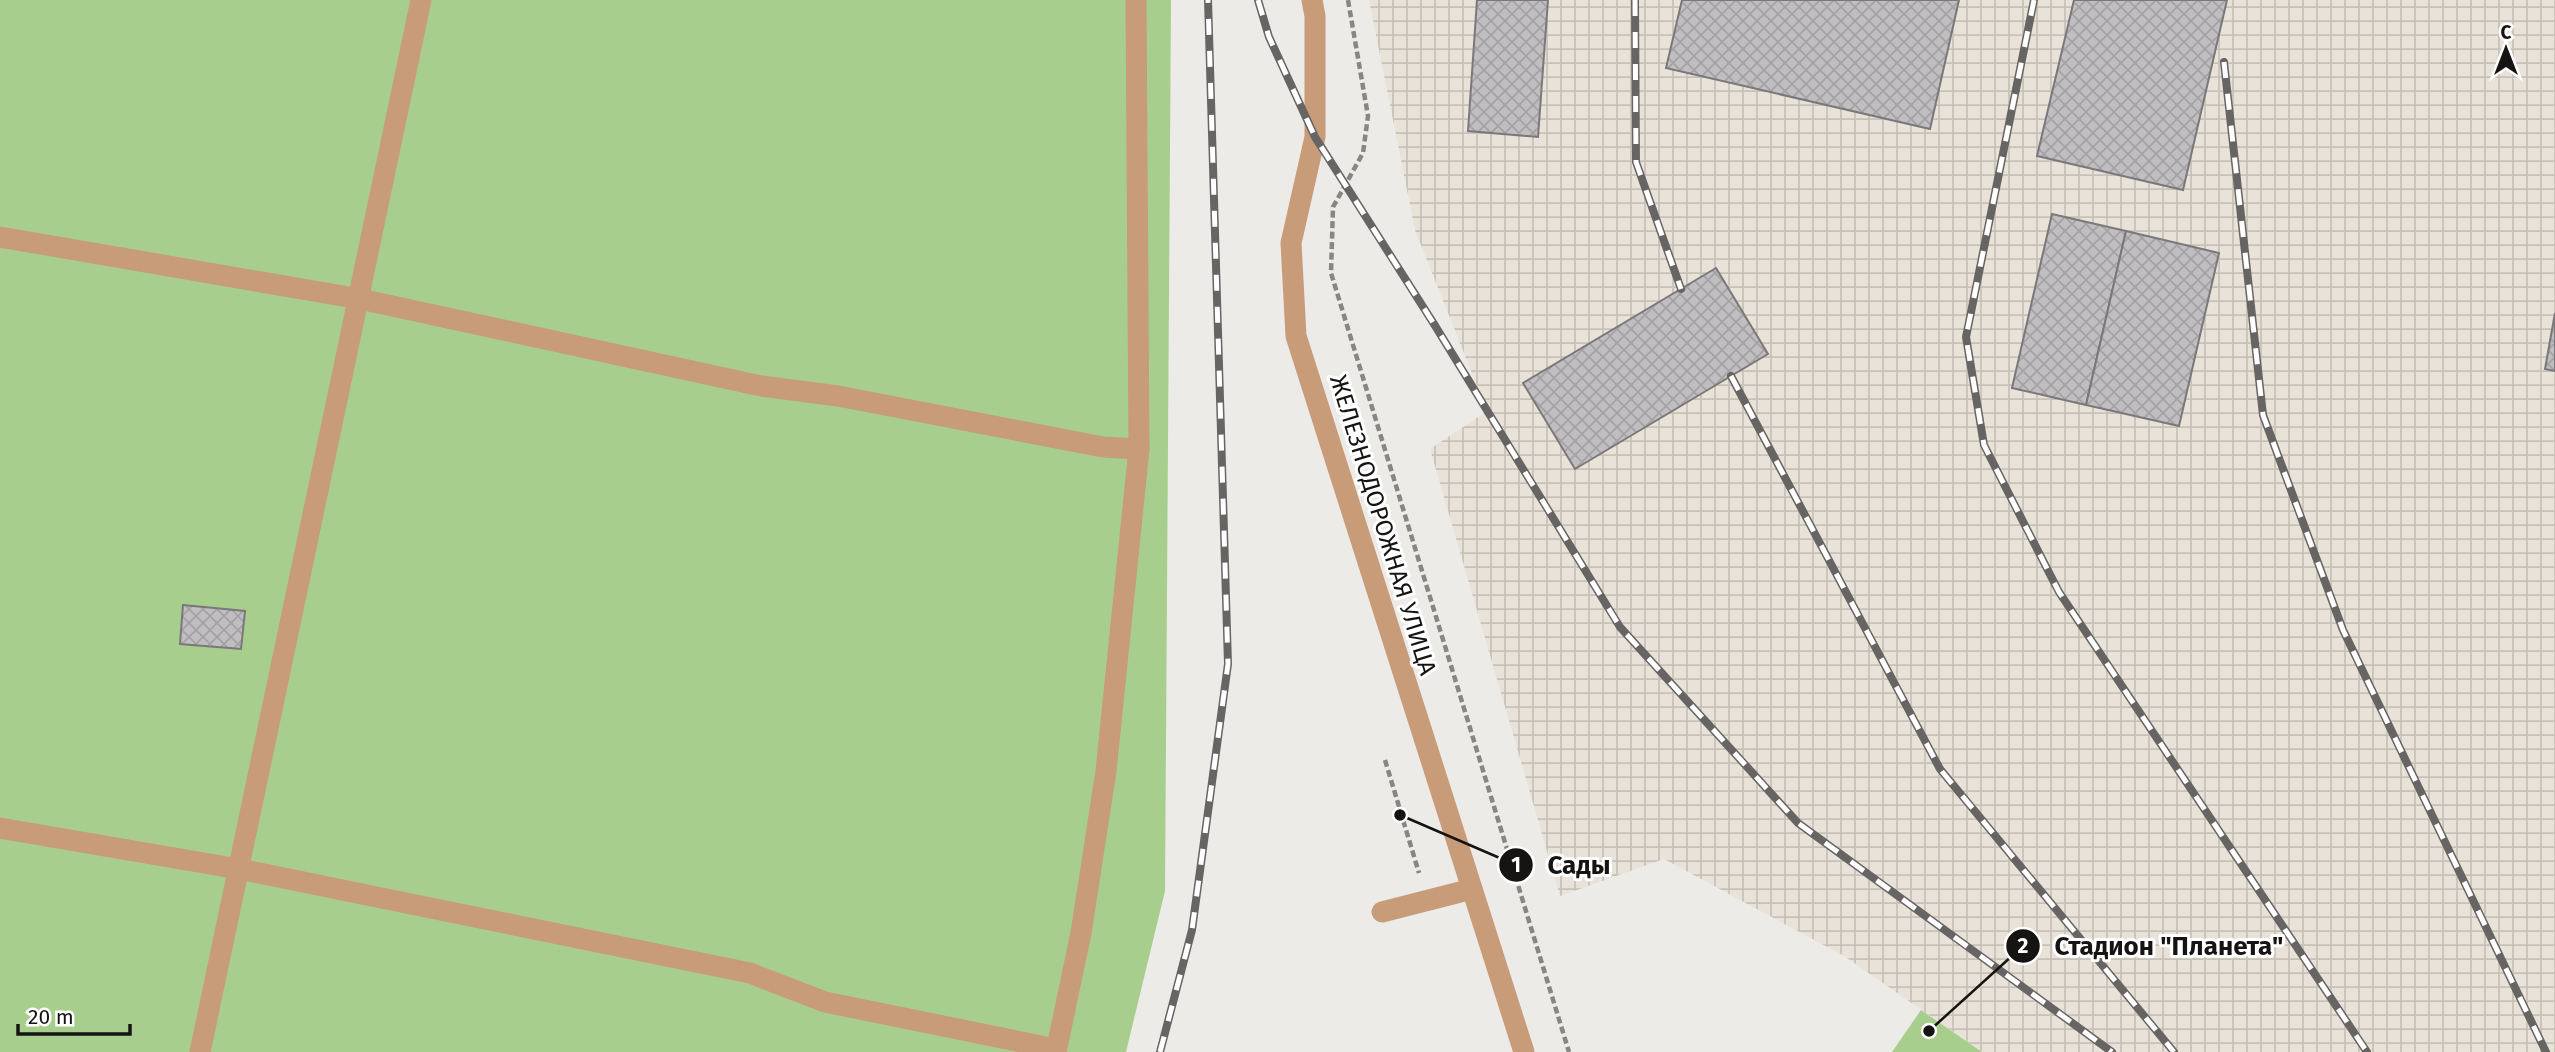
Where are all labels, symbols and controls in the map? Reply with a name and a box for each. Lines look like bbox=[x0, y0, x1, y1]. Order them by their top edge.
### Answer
north arrow bbox=[2471, 14, 2541, 84]
text: С bbox=[2501, 21, 2512, 44]
street label: ЖЕЛЕЗНОДОРОЖНАЯ УЛИЦА bbox=[1324, 371, 1442, 679]
callout: Сады bbox=[1499, 842, 1625, 889]
text: Сады bbox=[1547, 850, 1611, 881]
text: 1 bbox=[1511, 852, 1521, 878]
callout: Стадион "Планета" bbox=[2006, 922, 2298, 969]
text: Стадион "Планета" bbox=[2055, 931, 2283, 962]
text: 2 bbox=[2018, 933, 2029, 959]
scale bar bbox=[18, 992, 130, 1036]
text: 20 m bbox=[28, 1004, 74, 1030]

